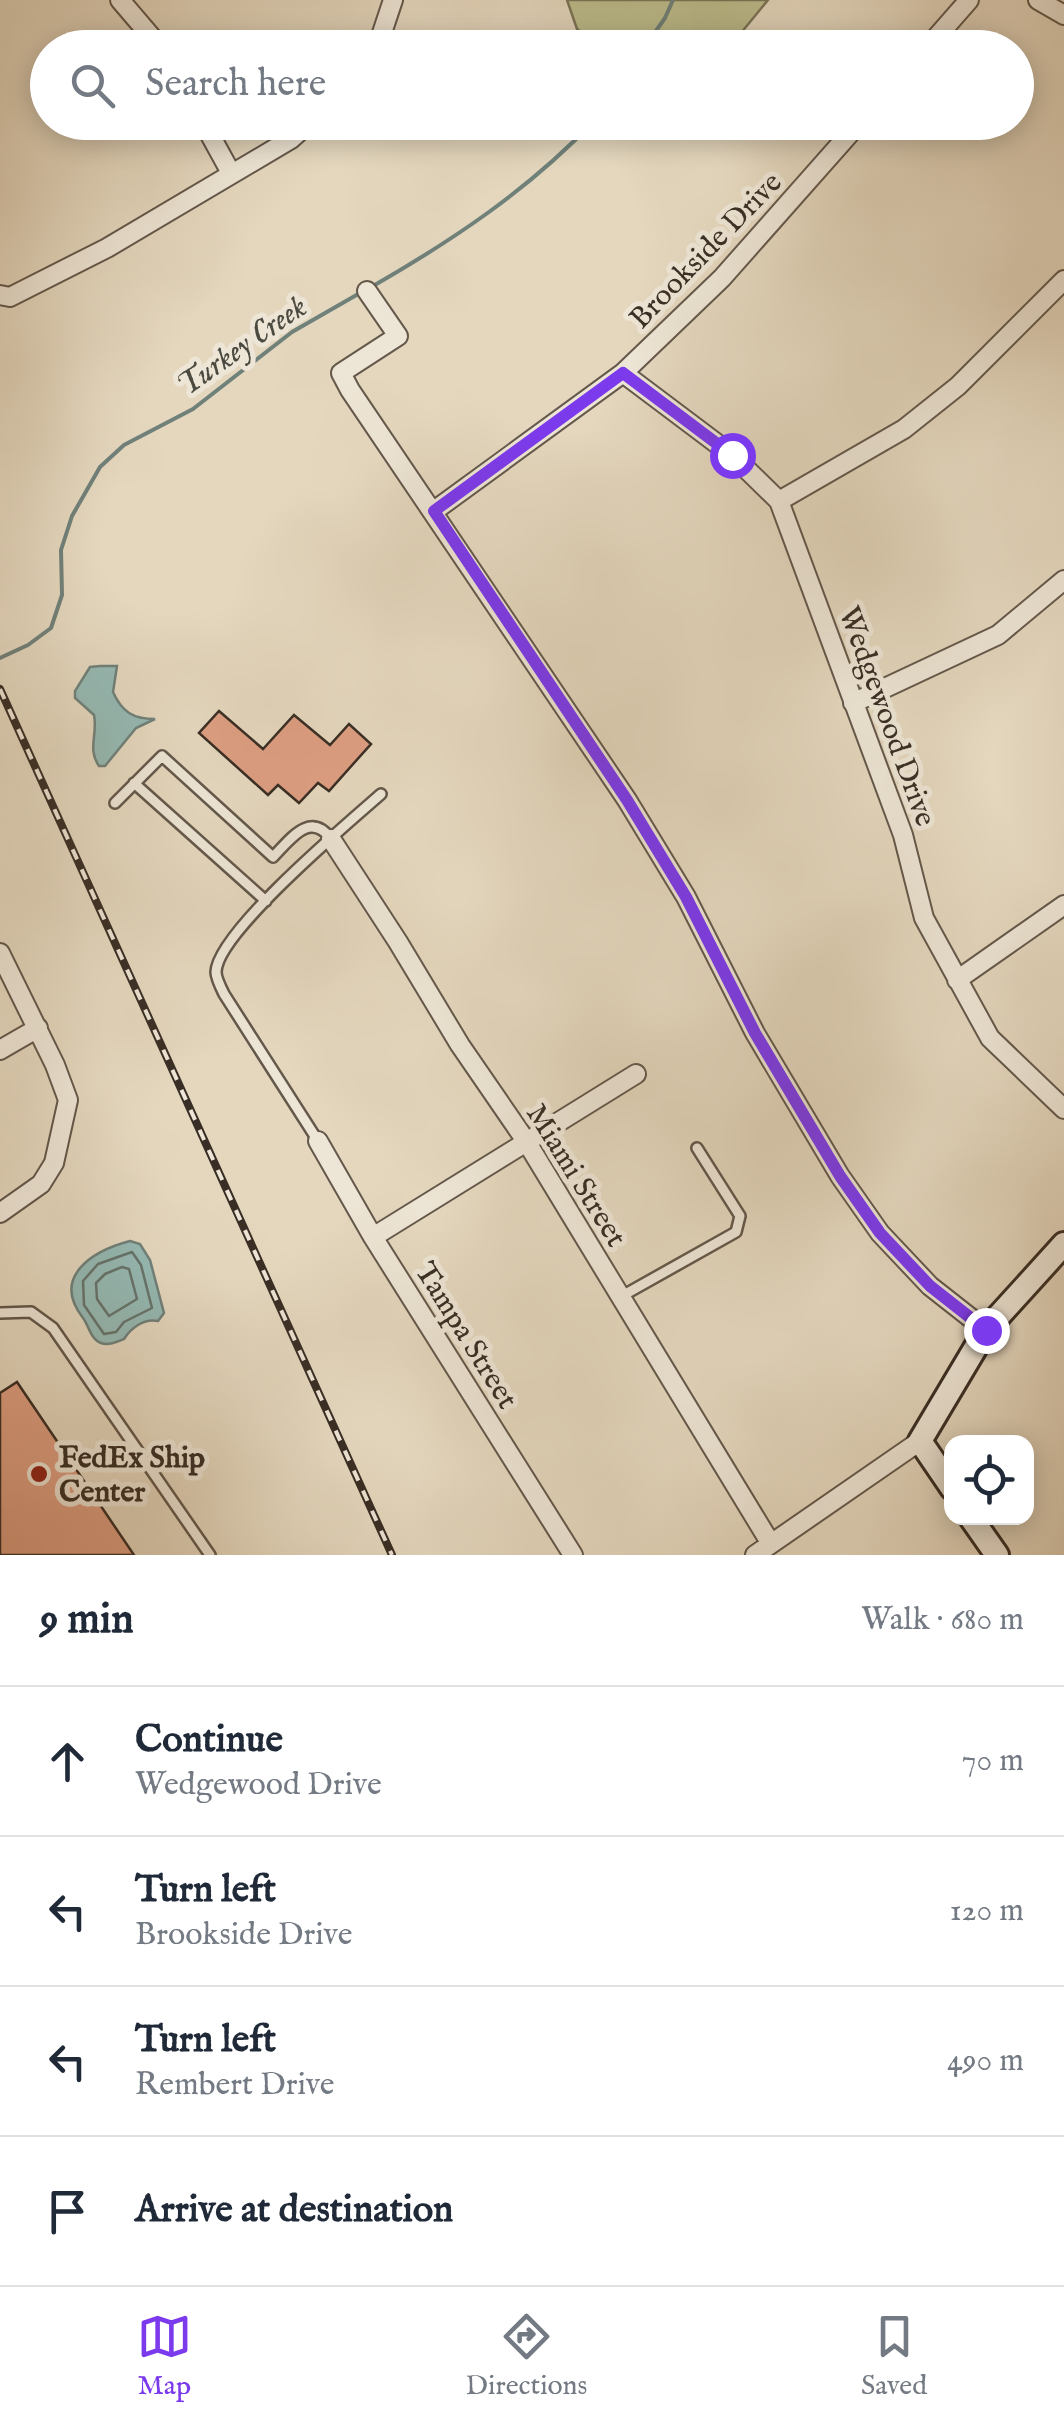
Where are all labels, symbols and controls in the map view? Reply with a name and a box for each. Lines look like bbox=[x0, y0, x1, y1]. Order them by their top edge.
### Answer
search box bbox=[30, 30, 1034, 140]
icon: search bbox=[65, 58, 120, 113]
text: Search here bbox=[145, 61, 326, 109]
street label: Brookside Drive bbox=[622, 165, 791, 338]
water label: Turkey Creek bbox=[169, 287, 316, 407]
route start bbox=[710, 433, 756, 479]
street label: Wedgewood Drive bbox=[829, 602, 944, 832]
street label: Miami Street bbox=[516, 1098, 634, 1255]
street label: Tampa Street bbox=[405, 1256, 525, 1417]
route end bbox=[964, 1308, 1010, 1354]
map controls bbox=[944, 1435, 1034, 1525]
button: locate bbox=[944, 1435, 1034, 1525]
place label: FedEx Ship Center bbox=[59, 1440, 205, 1512]
marker: FedEx Ship Center bbox=[28, 1463, 50, 1485]
text: 9 min bbox=[40, 1594, 134, 1647]
text: Walk · 680 m bbox=[861, 1600, 1024, 1641]
text: Continue bbox=[135, 1717, 283, 1765]
icon: ahead bbox=[40, 1734, 95, 1789]
text: 70 m bbox=[962, 1741, 1024, 1782]
text: Wedgewood Drive bbox=[135, 1765, 382, 1806]
text: Turn left bbox=[135, 1867, 276, 1915]
icon: left bbox=[40, 1884, 95, 1939]
text: 120 m bbox=[950, 1891, 1024, 1932]
text: Brookside Drive bbox=[135, 1915, 352, 1956]
text: Turn left bbox=[135, 2017, 276, 2065]
icon: left bbox=[40, 2034, 95, 2089]
text: 490 m bbox=[947, 2041, 1024, 2082]
text: Rembert Drive bbox=[135, 2065, 335, 2106]
icon: arrive bbox=[40, 2184, 95, 2239]
text: Arrive at destination bbox=[135, 2187, 453, 2235]
tab: Map bbox=[137, 2309, 192, 2404]
tab: Directions bbox=[465, 2309, 587, 2404]
tab: Saved bbox=[861, 2309, 927, 2404]

